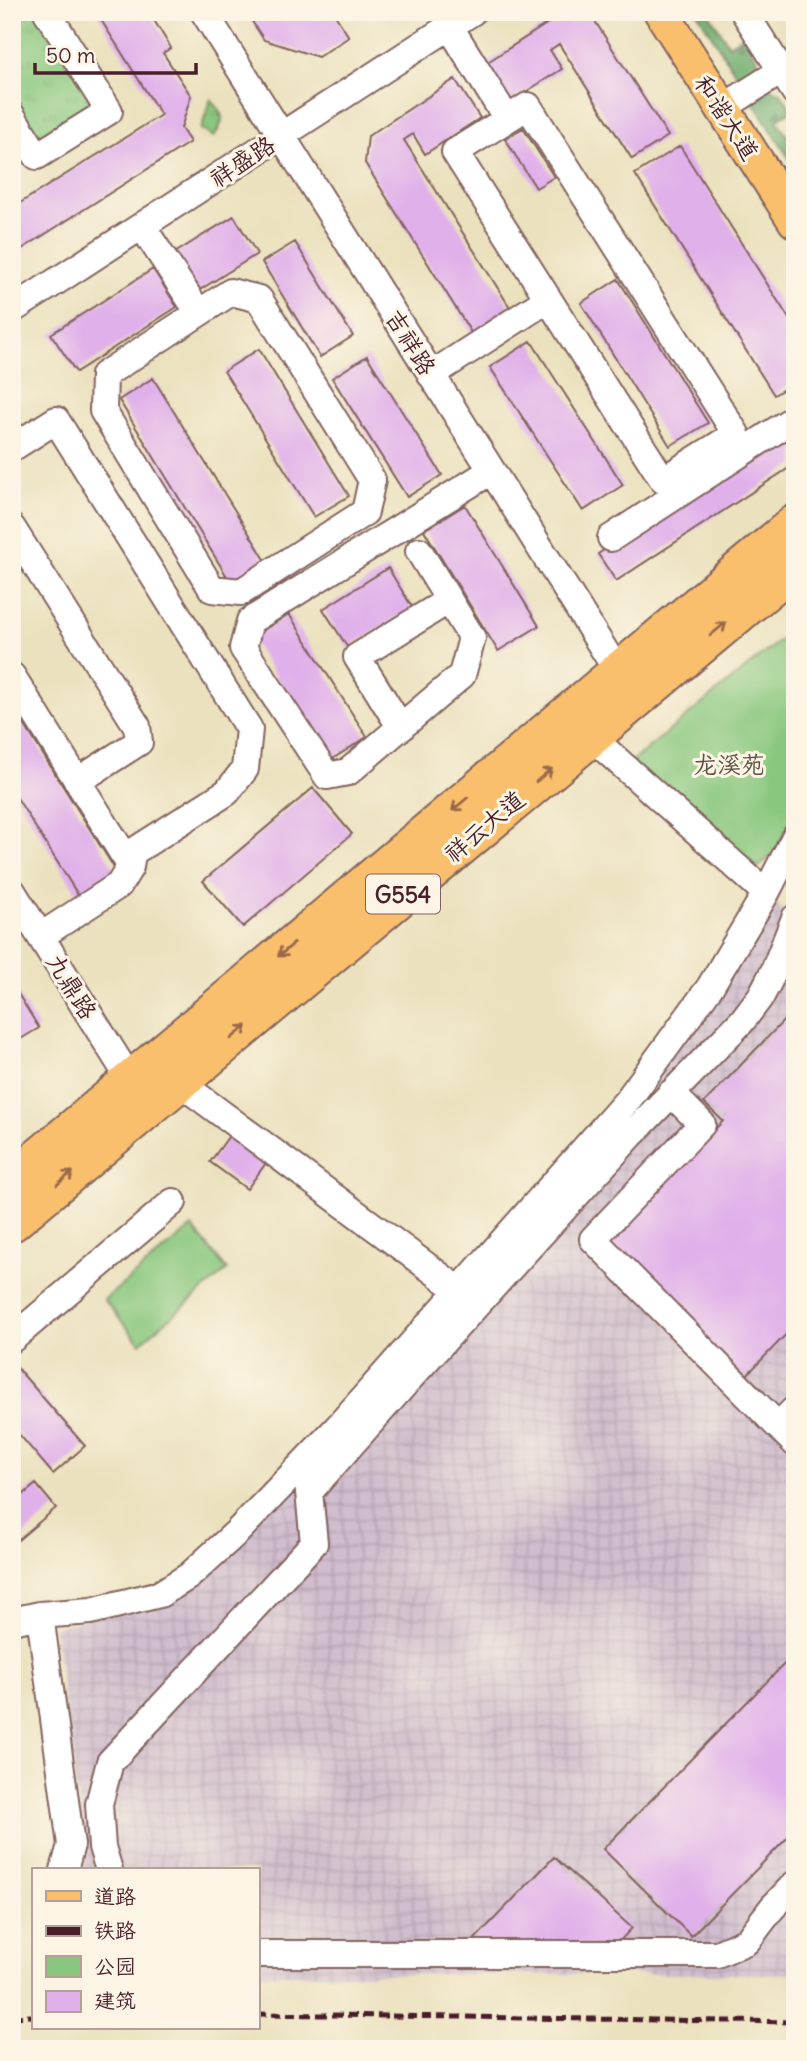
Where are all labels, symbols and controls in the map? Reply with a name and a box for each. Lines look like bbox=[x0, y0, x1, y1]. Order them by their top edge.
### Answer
scale bar bbox=[35, 32, 196, 76]
text: 50 m bbox=[46, 42, 95, 69]
street label: 和谐大道 bbox=[688, 69, 766, 165]
street label: 祥盛路 bbox=[204, 129, 280, 193]
street label: 吉祥路 bbox=[379, 304, 443, 380]
one-way arrow bbox=[709, 621, 727, 637]
park label: 龙溪苑 bbox=[693, 749, 765, 779]
one-way arrow bbox=[535, 767, 553, 783]
street label: 祥云大道 bbox=[438, 784, 530, 868]
one-way arrow bbox=[452, 796, 470, 812]
road number: G554 bbox=[366, 874, 440, 914]
one-way arrow bbox=[278, 942, 296, 958]
street label: 九鼎路 bbox=[40, 948, 104, 1024]
one-way arrow bbox=[229, 1024, 247, 1040]
one-way arrow bbox=[55, 1170, 73, 1186]
legend bbox=[32, 1868, 259, 2030]
text: 道路 bbox=[94, 1883, 136, 1910]
text: 铁路 bbox=[94, 1917, 136, 1944]
text: 公园 bbox=[94, 1953, 136, 1980]
text: 建筑 bbox=[94, 1987, 136, 2014]

